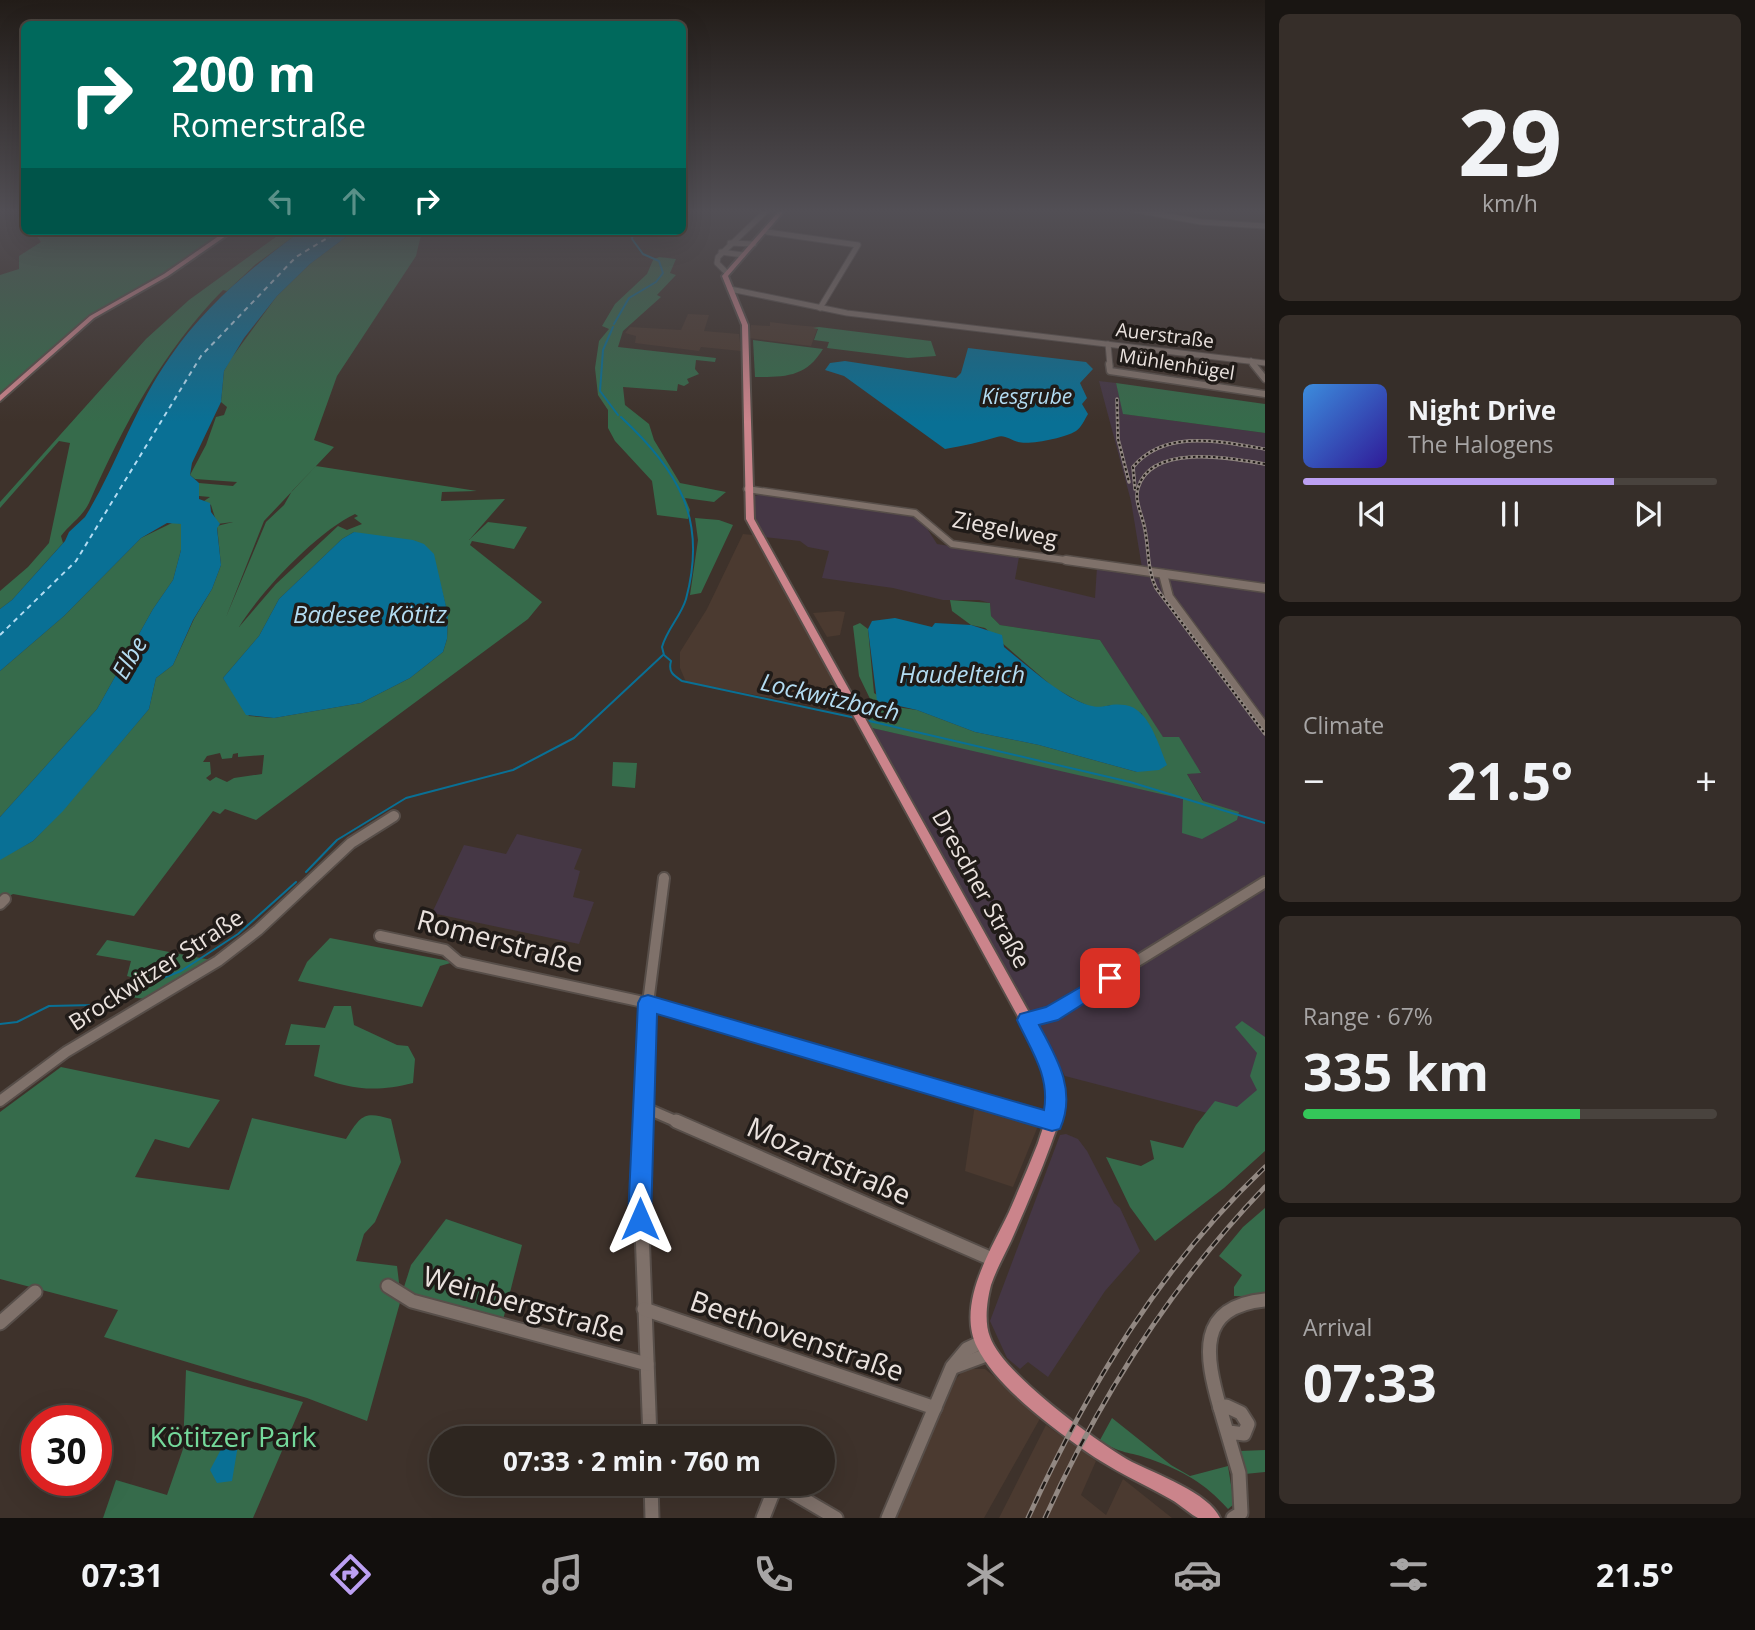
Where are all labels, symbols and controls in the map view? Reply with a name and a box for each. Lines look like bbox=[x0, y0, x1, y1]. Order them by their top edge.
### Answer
text: 200 m bbox=[171, 40, 316, 106]
icon: right bbox=[56, 49, 147, 140]
text: 29 bbox=[1458, 79, 1562, 203]
text: Romerstraße bbox=[171, 103, 366, 146]
icon: left bbox=[262, 182, 300, 220]
icon: ahead bbox=[335, 182, 373, 220]
icon: right bbox=[408, 182, 446, 220]
text: km/h bbox=[1482, 187, 1538, 219]
street label: Auerstraße bbox=[1114, 316, 1216, 354]
street label: Mühlenhügel bbox=[1117, 342, 1237, 386]
water label: Kiesgrube bbox=[982, 382, 1072, 410]
text: Night Drive bbox=[1408, 392, 1556, 428]
text: The Halogens bbox=[1408, 428, 1554, 460]
icon: previous bbox=[1353, 495, 1391, 533]
icon: pause bbox=[1491, 495, 1529, 533]
icon: next bbox=[1629, 495, 1667, 533]
street label: Ziegelweg bbox=[950, 502, 1061, 554]
water label: Badesee Kötitz bbox=[293, 597, 447, 630]
water label: Elbe bbox=[103, 630, 154, 685]
water label: Haudelteich bbox=[899, 657, 1025, 690]
water label: Lockwitzbach bbox=[758, 665, 903, 729]
text: Climate bbox=[1303, 709, 1384, 741]
text: 21.5° bbox=[1447, 744, 1573, 815]
text: − bbox=[1303, 754, 1325, 806]
text: + bbox=[1695, 754, 1717, 806]
street label: Dresdner Straße bbox=[925, 804, 1039, 974]
street label: Romerstraße bbox=[413, 900, 588, 980]
street label: Brockwitzer Straße bbox=[62, 901, 249, 1038]
pin bbox=[1080, 948, 1140, 1008]
icon: arrive bbox=[1091, 959, 1129, 997]
text: Range · 67% bbox=[1303, 1000, 1433, 1032]
text: 335 km bbox=[1303, 1035, 1489, 1106]
street label: Mozartstraße bbox=[741, 1107, 917, 1213]
position arrow bbox=[603, 1182, 677, 1256]
street label: Weinbergstraße bbox=[419, 1256, 630, 1350]
street label: Beethovenstraße bbox=[685, 1281, 909, 1389]
text: Arrival bbox=[1303, 1311, 1372, 1343]
text: 07:33 bbox=[1303, 1346, 1437, 1417]
speed limit sign: 30 bbox=[21, 1405, 112, 1496]
park label: Kötitzer Park bbox=[149, 1417, 317, 1455]
text: 07:33 · 2 min · 760 m bbox=[503, 1443, 761, 1479]
icon: directions bbox=[326, 1550, 375, 1599]
icon: music bbox=[538, 1550, 587, 1599]
icon: phone bbox=[749, 1550, 798, 1599]
icon: climate bbox=[961, 1550, 1010, 1599]
icon: car bbox=[1173, 1550, 1222, 1599]
icon: filters bbox=[1384, 1550, 1433, 1599]
text: 07:31 bbox=[81, 1553, 164, 1596]
text: 21.5° bbox=[1596, 1553, 1674, 1596]

